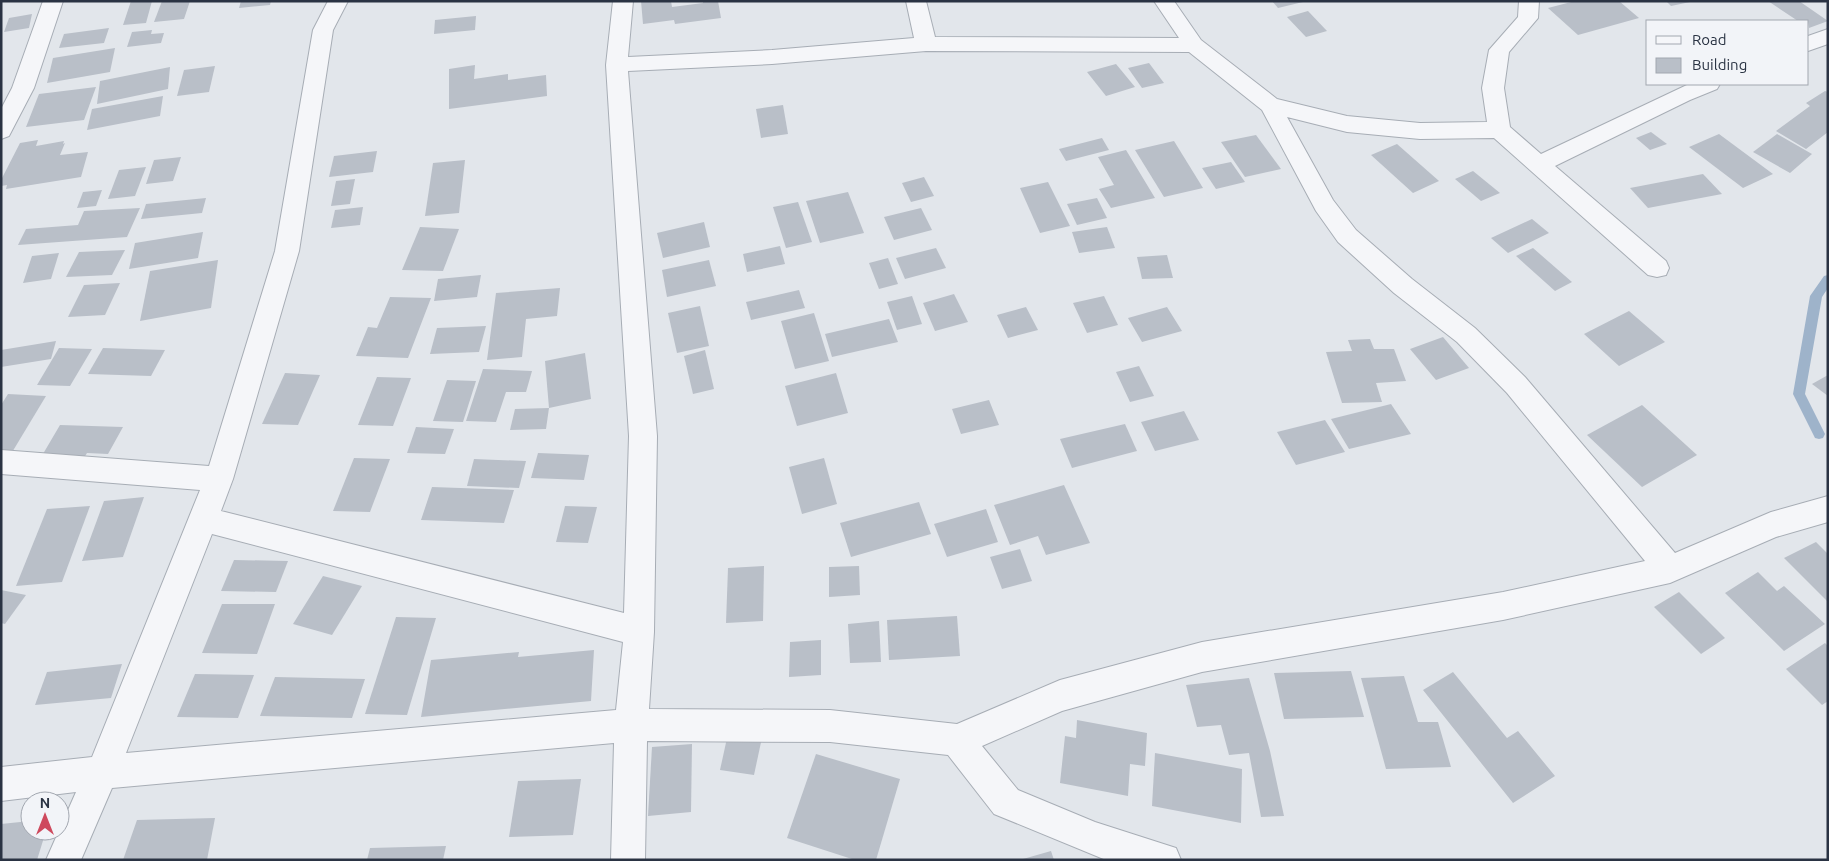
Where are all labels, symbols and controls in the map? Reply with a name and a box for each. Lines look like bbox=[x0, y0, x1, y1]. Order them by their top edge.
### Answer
legend bbox=[1646, 20, 1809, 85]
text: Road bbox=[1692, 31, 1727, 48]
text: Building bbox=[1692, 56, 1747, 73]
north arrow bbox=[20, 791, 70, 841]
text: N bbox=[40, 795, 50, 811]

